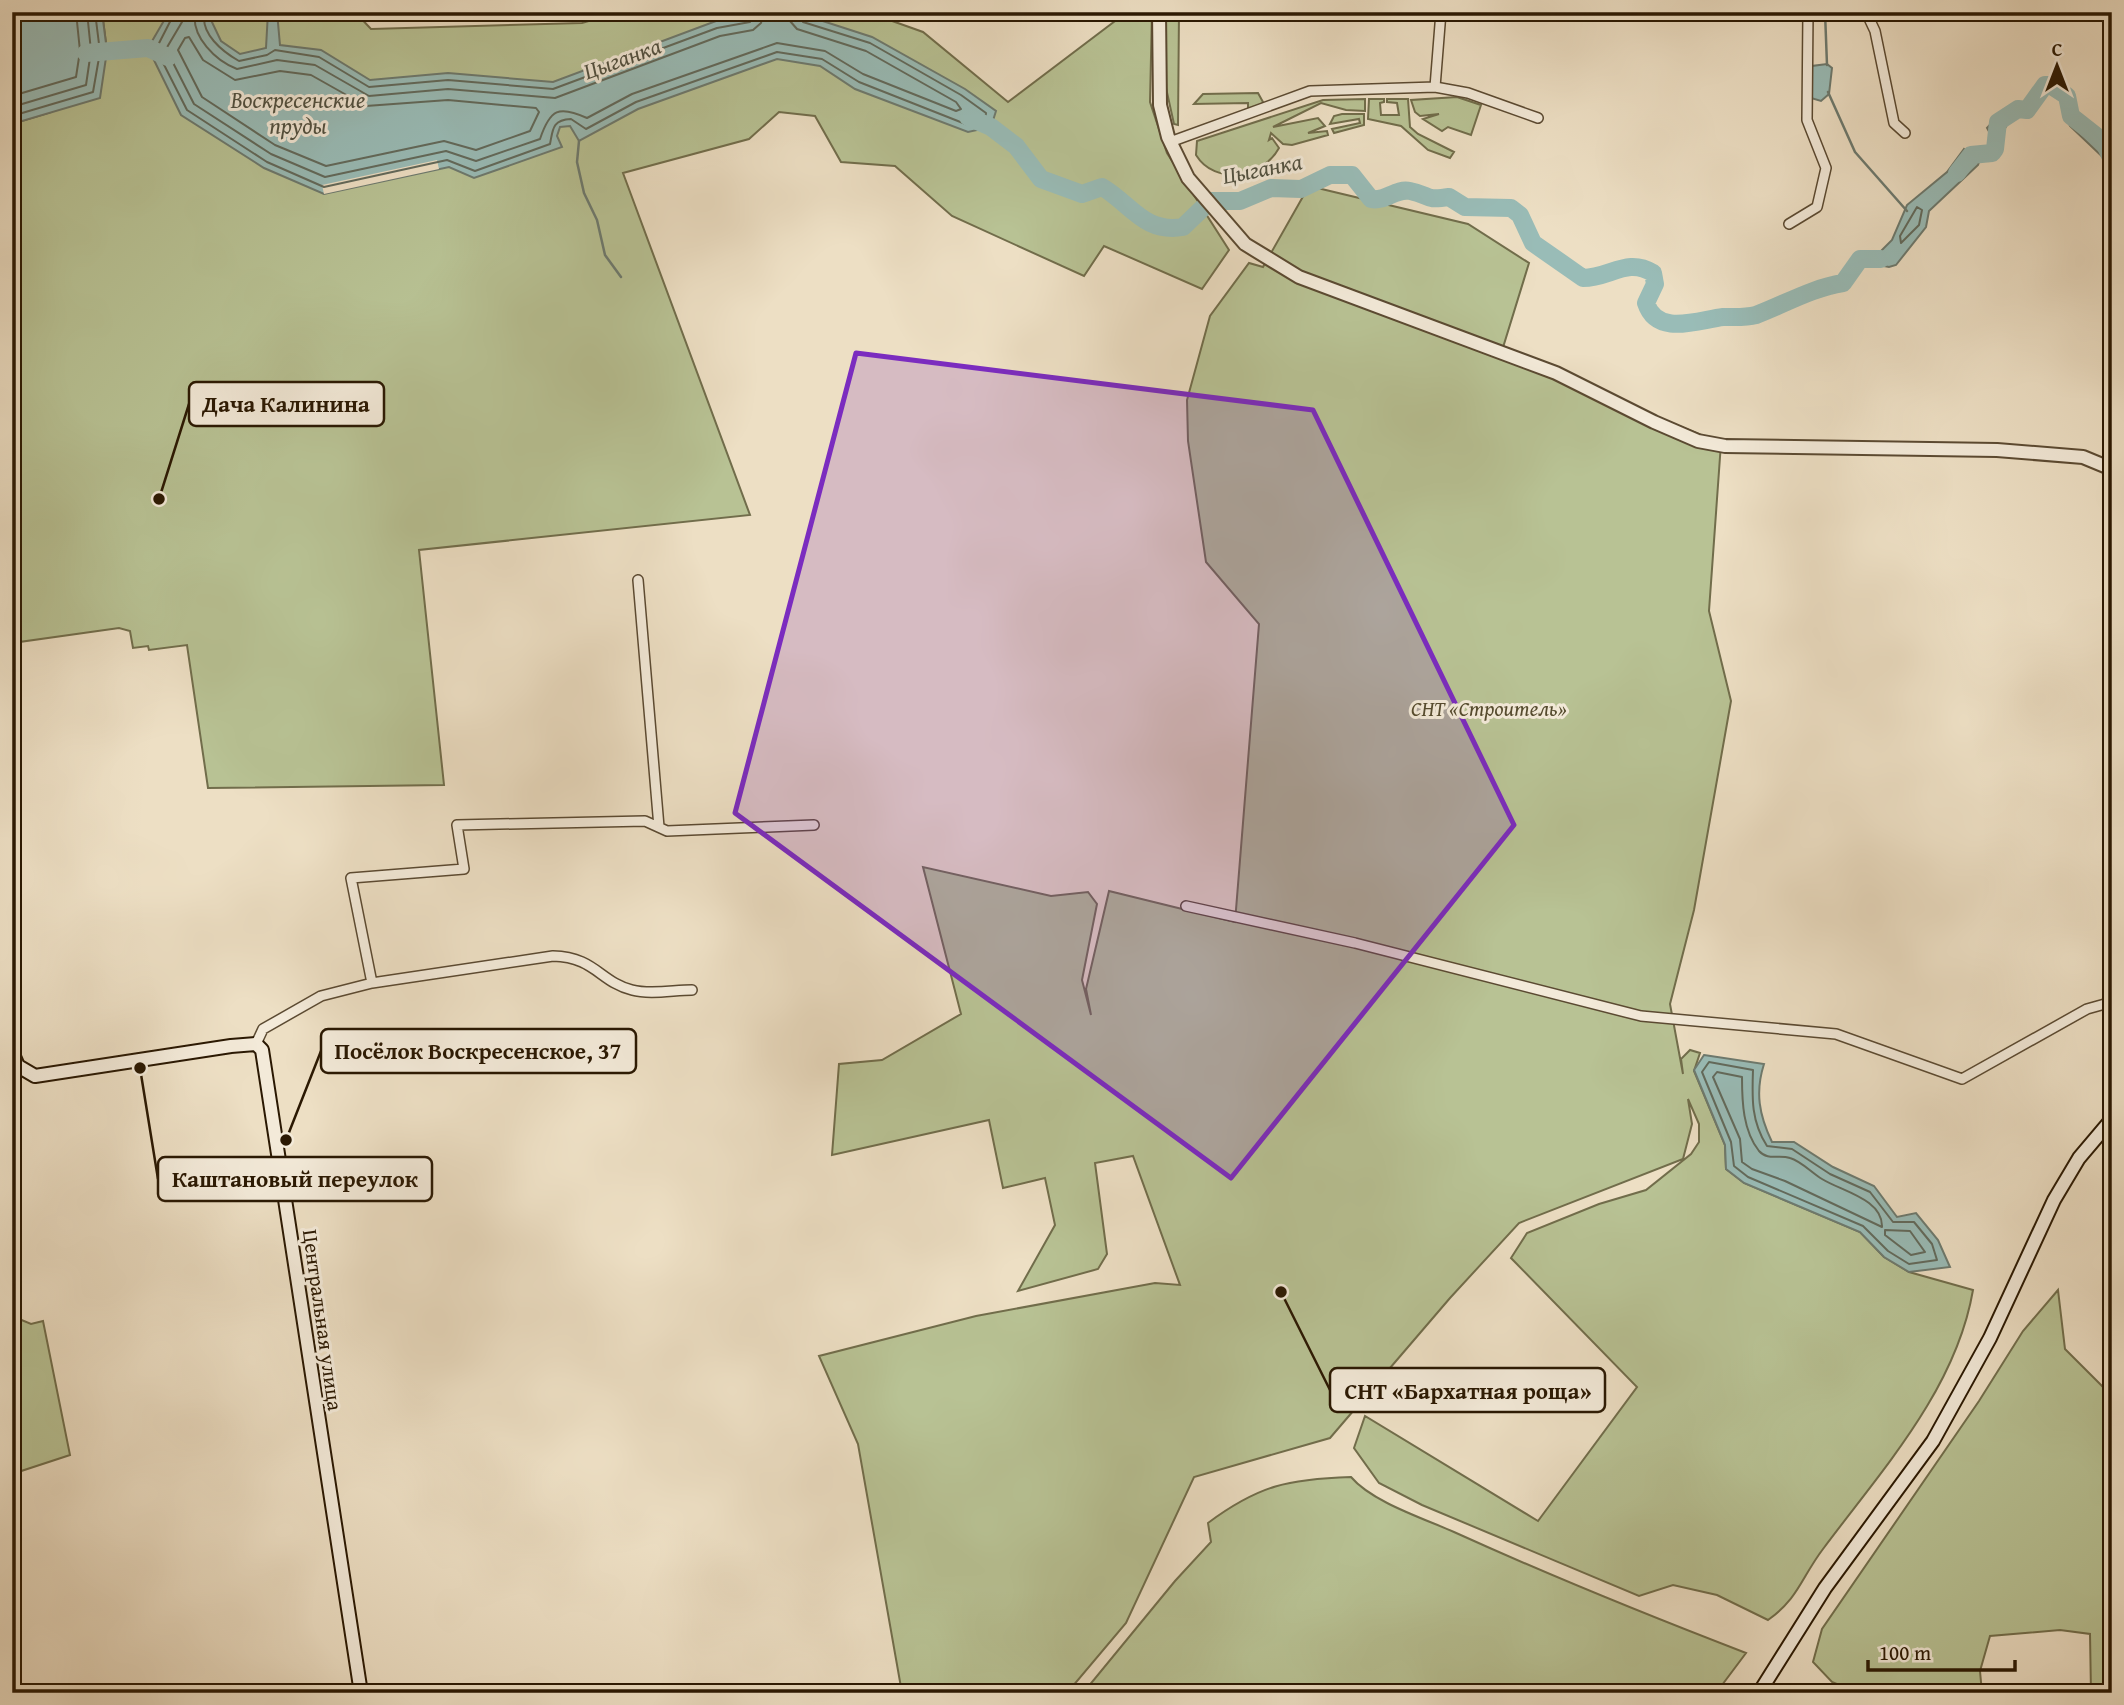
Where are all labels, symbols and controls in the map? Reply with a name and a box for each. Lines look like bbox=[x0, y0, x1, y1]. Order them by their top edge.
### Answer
water label: Цыганка bbox=[579, 29, 666, 87]
north arrow bbox=[2022, 32, 2092, 102]
text: С bbox=[2052, 35, 2063, 63]
water label: Воскресенские пруды bbox=[230, 83, 365, 142]
water label: Цыганка bbox=[1219, 144, 1305, 192]
callout: Дача Калинина bbox=[189, 382, 384, 426]
text: Дача Калинина bbox=[201, 387, 370, 420]
park label: СНТ «Строитель» bbox=[1411, 693, 1567, 724]
callout: Посёлок Воскресенское, 37 bbox=[321, 1029, 636, 1073]
text: Посёлок Воскресенское, 37 bbox=[334, 1034, 622, 1067]
callout: Каштановый переулок bbox=[158, 1157, 432, 1201]
text: Каштановый переулок bbox=[172, 1162, 419, 1195]
street label: Центральная улица bbox=[295, 1227, 351, 1413]
callout: СНТ «Бархатная роща» bbox=[1330, 1368, 1605, 1412]
text: СНТ «Бархатная роща» bbox=[1345, 1374, 1592, 1407]
scale bar bbox=[1868, 1628, 2016, 1672]
text: 100 m bbox=[1879, 1637, 1931, 1668]

